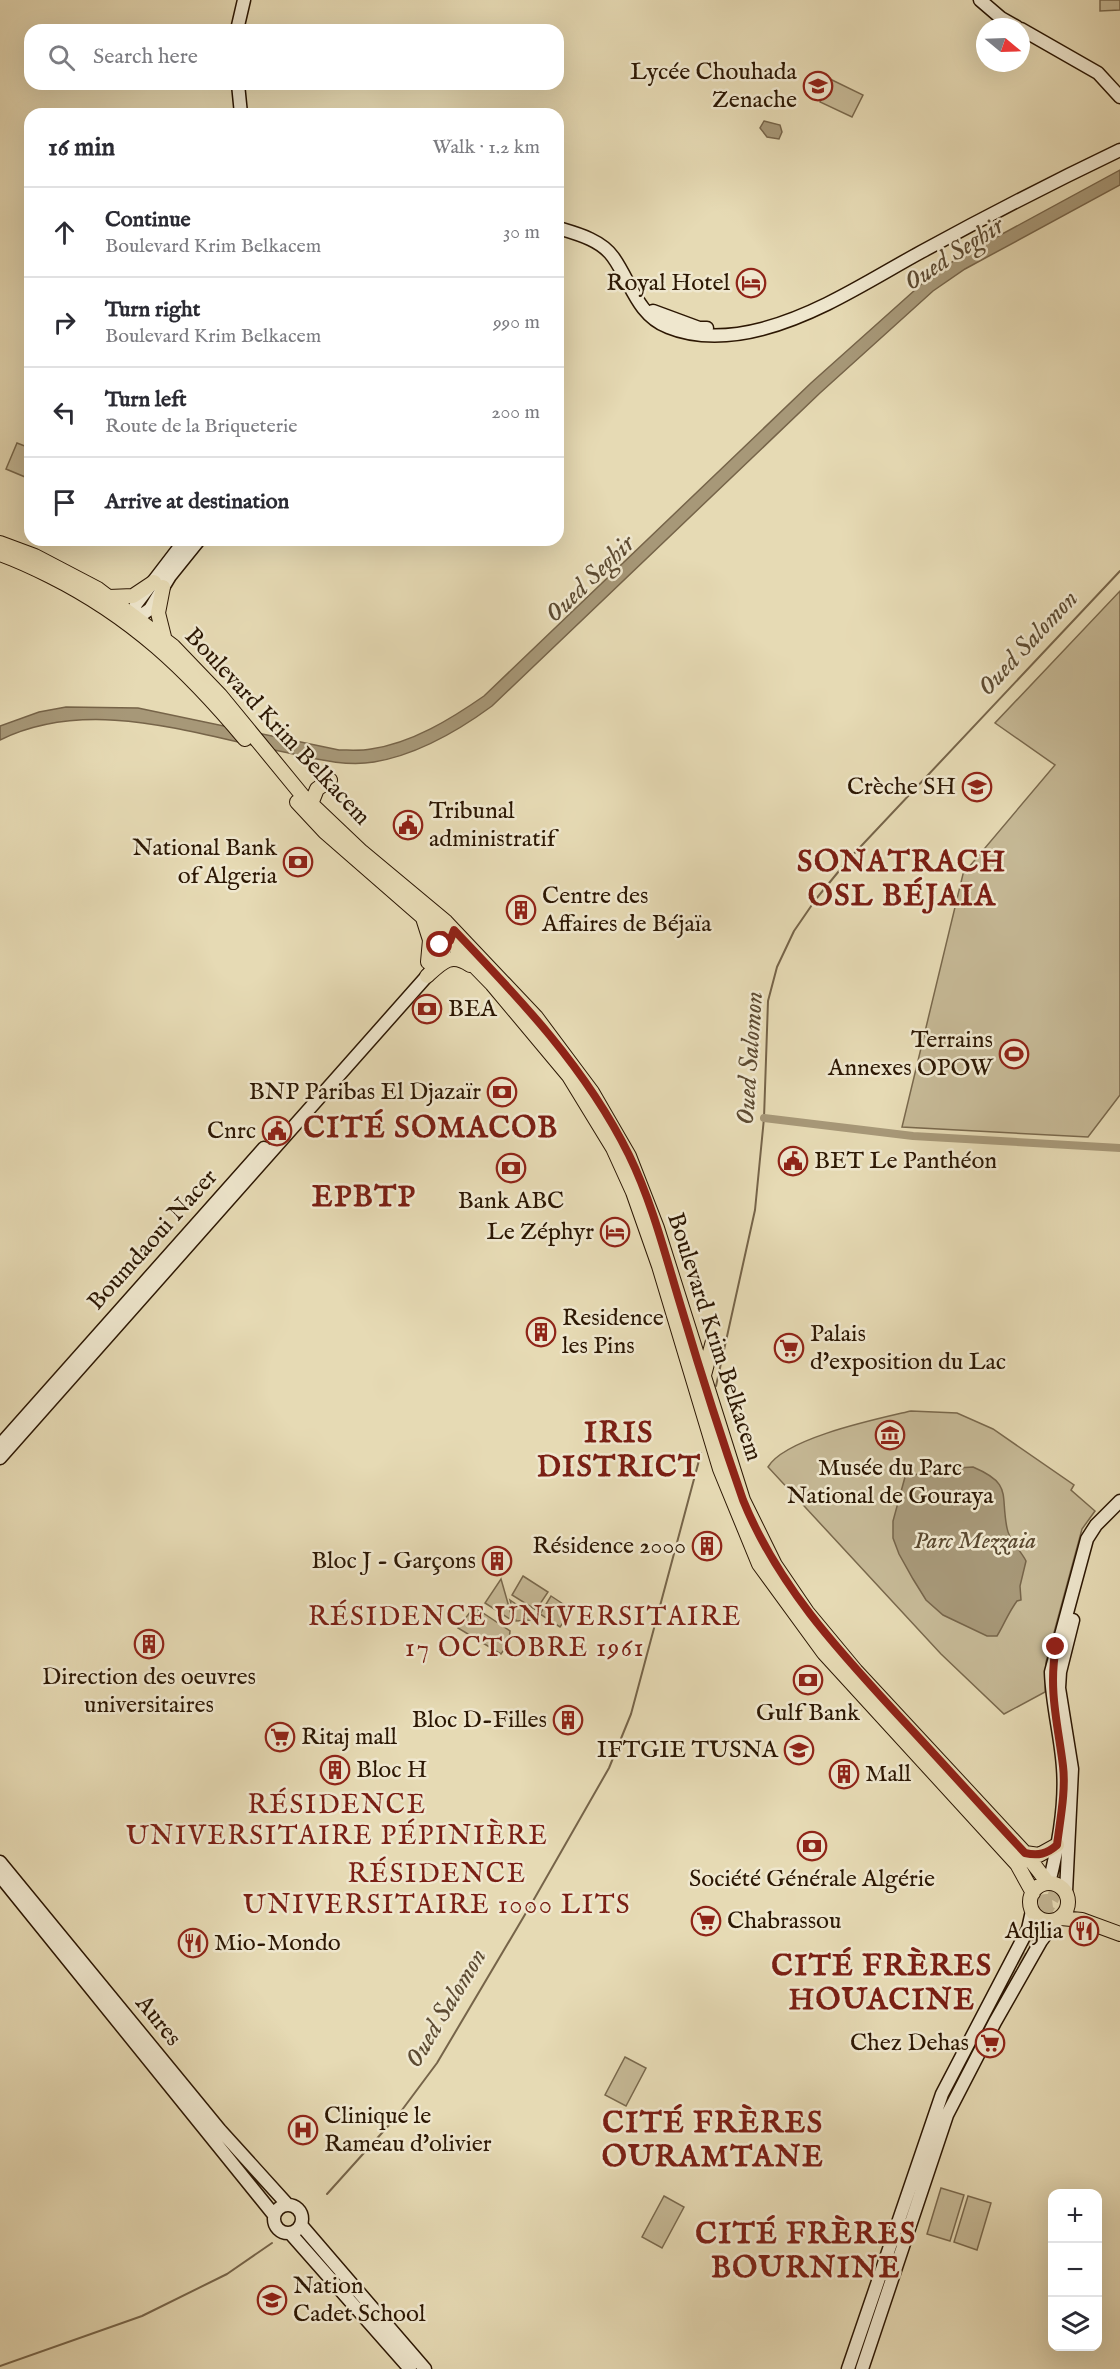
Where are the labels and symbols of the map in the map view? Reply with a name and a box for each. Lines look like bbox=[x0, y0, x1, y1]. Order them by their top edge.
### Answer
north arrow bbox=[976, 18, 1030, 72]
place label: Lycée Chouhada Zenache bbox=[630, 57, 798, 116]
school or university icon: Lycée Chouhada Zenache bbox=[802, 70, 834, 102]
water label: Oued Seghir bbox=[898, 209, 1012, 299]
hotel icon: Royal Hotel bbox=[735, 267, 767, 299]
place label: Royal Hotel bbox=[606, 268, 730, 299]
water label: Oued Seghir bbox=[538, 527, 644, 631]
water label: Oued Salomon bbox=[970, 583, 1086, 703]
street label: Boulevard Krim Belkacem bbox=[177, 622, 377, 832]
school or university icon: Crèche SH bbox=[961, 771, 993, 803]
place label: Crèche SH bbox=[847, 772, 956, 803]
place label: Tribunal administratif bbox=[429, 796, 560, 855]
public building icon: Tribunal administratif bbox=[392, 809, 424, 841]
place label: National Bank of Algeria bbox=[132, 833, 278, 892]
district label: SONATRACH OSL BÉJAIA bbox=[797, 844, 1007, 916]
bank icon: National Bank of Algeria bbox=[282, 846, 314, 878]
place label: Centre des Affaires de Béjaïa bbox=[541, 881, 712, 940]
building icon: Centre des Affaires de Béjaïa bbox=[505, 894, 537, 926]
route start bbox=[426, 931, 452, 957]
water label: Oued Salomon bbox=[729, 990, 771, 1126]
bank icon: BEA bbox=[411, 993, 443, 1025]
place label: BEA bbox=[448, 994, 498, 1025]
place label: Terrains Annexes OPOW bbox=[827, 1025, 994, 1084]
sports icon: Terrains Annexes OPOW bbox=[998, 1038, 1030, 1070]
bank icon: BNP Paribas El Djazaïr bbox=[486, 1076, 518, 1108]
place label: BNP Paribas El Djazaïr bbox=[249, 1077, 481, 1108]
district label: CITÉ SOMACOB bbox=[303, 1108, 559, 1148]
public building icon: Cnrc bbox=[261, 1115, 293, 1147]
place label: Cnrc bbox=[207, 1116, 256, 1147]
public building icon: BET Le Panthéon bbox=[777, 1145, 809, 1177]
place label: BET Le Panthéon bbox=[814, 1146, 997, 1177]
bank icon: Bank ABC bbox=[495, 1152, 527, 1184]
street label: Boumdaoui Nacer bbox=[81, 1162, 225, 1317]
district label: EPBTP bbox=[312, 1179, 416, 1217]
place label: Bank ABC bbox=[458, 1186, 564, 1217]
street label: Boulevard Krim Belkacem bbox=[659, 1209, 769, 1465]
hotel icon: Le Zéphyr bbox=[599, 1216, 631, 1248]
place label: Le Zéphyr bbox=[487, 1217, 594, 1248]
place label: Residence les Pins bbox=[562, 1303, 664, 1362]
building icon: Residence les Pins bbox=[525, 1316, 557, 1348]
place label: Palais d'exposition du Lac bbox=[810, 1319, 1006, 1378]
supermarket icon: Palais d'exposition du Lac bbox=[773, 1332, 805, 1364]
district label: IRIS DISTRICT bbox=[537, 1415, 701, 1487]
museum icon: Musée du Parc National de Gouraya bbox=[874, 1419, 906, 1451]
place label: Musée du Parc National de Gouraya bbox=[786, 1453, 994, 1512]
park label: Parc Mezzaia bbox=[914, 1526, 1036, 1557]
building icon: Résidence 2000 bbox=[691, 1530, 723, 1562]
place label: Résidence 2000 bbox=[532, 1531, 686, 1562]
building icon: Bloc J - Garçons bbox=[481, 1545, 513, 1577]
place label: Bloc J - Garçons bbox=[311, 1546, 476, 1577]
district label: RÉSIDENCE UNIVERSITAIRE 17 OCTOBRE 1961 bbox=[308, 1599, 742, 1666]
building icon: Direction des oeuvres universitaires bbox=[133, 1628, 165, 1660]
route end bbox=[1042, 1633, 1068, 1659]
place label: Direction des oeuvres universitaires bbox=[42, 1662, 256, 1721]
bank icon: Gulf Bank bbox=[792, 1664, 824, 1696]
place label: Gulf Bank bbox=[756, 1698, 860, 1729]
building icon: Bloc D-Filles bbox=[552, 1704, 584, 1736]
place label: Bloc D-Filles bbox=[412, 1705, 547, 1736]
supermarket icon: Ritaj mall bbox=[264, 1721, 296, 1753]
place label: Ritaj mall bbox=[301, 1722, 398, 1753]
school or university icon: IFTGIE TUSNA bbox=[783, 1734, 815, 1766]
place label: IFTGIE TUSNA bbox=[597, 1735, 779, 1766]
building icon: Bloc H bbox=[319, 1754, 351, 1786]
place label: Bloc H bbox=[356, 1755, 427, 1786]
building icon: Mall bbox=[828, 1758, 860, 1790]
place label: Mall bbox=[865, 1759, 912, 1790]
district label: RÉSIDENCE UNIVERSITAIRE PÉPINIÈRE bbox=[126, 1787, 548, 1854]
bank icon: Société Générale Algérie bbox=[796, 1830, 828, 1862]
district label: RÉSIDENCE UNIVERSITAIRE 1000 LITS bbox=[243, 1856, 631, 1923]
place label: Société Générale Algérie bbox=[689, 1864, 935, 1895]
supermarket icon: Chabrassou bbox=[690, 1905, 722, 1937]
place label: Chabrassou bbox=[727, 1906, 841, 1937]
restaurant icon: Adjlia bbox=[1068, 1915, 1100, 1947]
place label: Adjlia bbox=[1004, 1916, 1064, 1947]
restaurant icon: Mio-Mondo bbox=[177, 1927, 209, 1959]
place label: Mio-Mondo bbox=[214, 1928, 341, 1959]
water label: Oued Salomon bbox=[397, 1942, 495, 2074]
district label: CITÉ FRÈRES HOUACINE bbox=[771, 1946, 993, 2020]
street label: Aures bbox=[127, 1988, 188, 2053]
supermarket icon: Chez Dehas bbox=[974, 2027, 1006, 2059]
place label: Chez Dehas bbox=[850, 2028, 969, 2059]
place label: Clinique le Rameau d'olivier bbox=[324, 2101, 492, 2160]
district label: CITÉ FRÈRES OURAMTANE bbox=[602, 2103, 824, 2177]
hospital icon: Clinique le Rameau d'olivier bbox=[287, 2114, 319, 2146]
district label: CITÉ FRÈRES BOURNINE bbox=[695, 2214, 917, 2288]
place label: Nation Cadet School bbox=[293, 2271, 426, 2330]
school or university icon: Nation Cadet School bbox=[256, 2284, 288, 2316]

